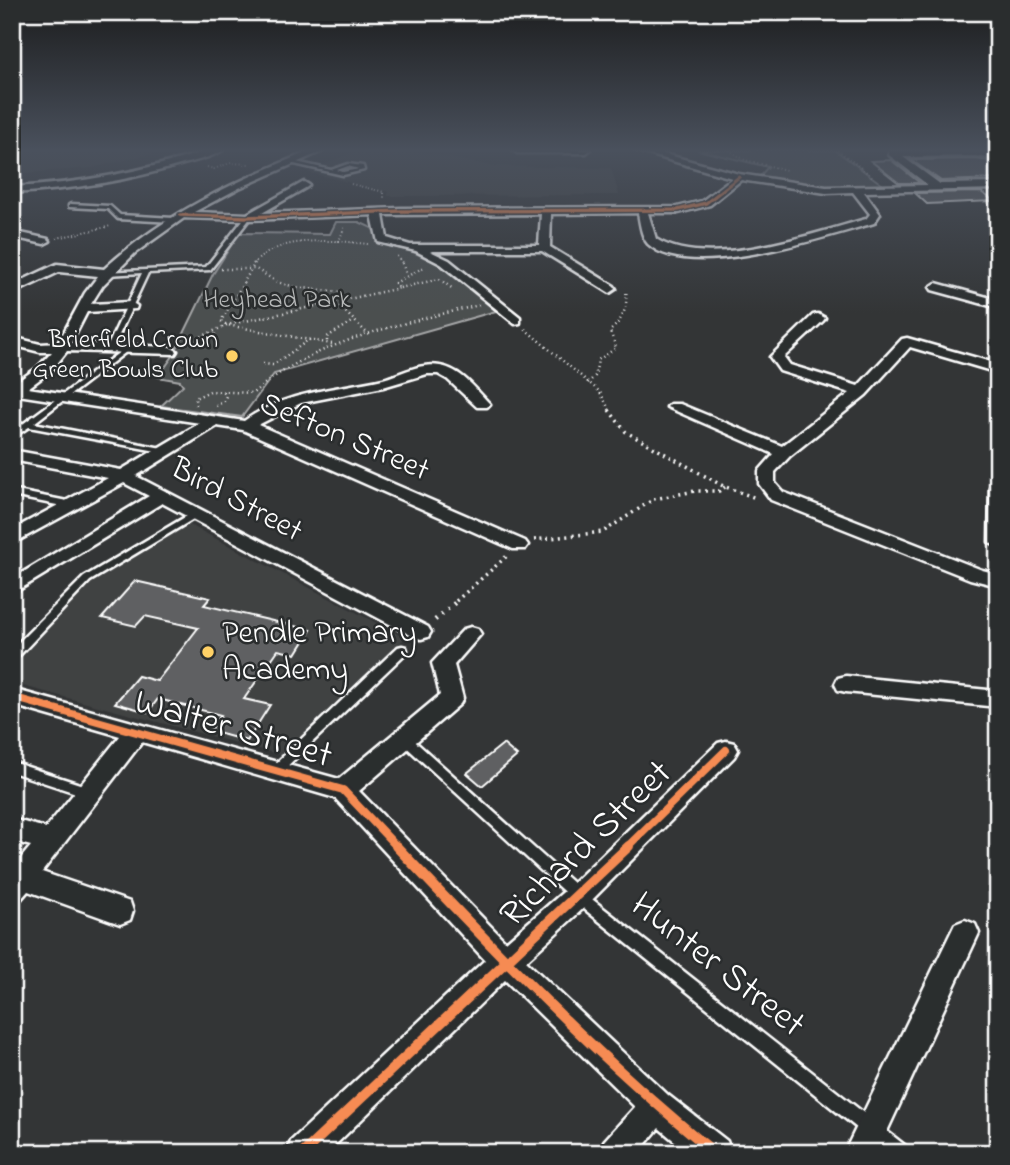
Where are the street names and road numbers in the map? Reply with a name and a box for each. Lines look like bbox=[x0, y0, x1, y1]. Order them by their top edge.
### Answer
street label: Sefton Street bbox=[252, 381, 436, 495]
street label: Bird Street bbox=[161, 446, 311, 556]
street label: Walter Street bbox=[128, 675, 339, 785]
street label: Richard Street bbox=[488, 748, 686, 942]
street label: Hunter Street bbox=[617, 880, 817, 1053]

